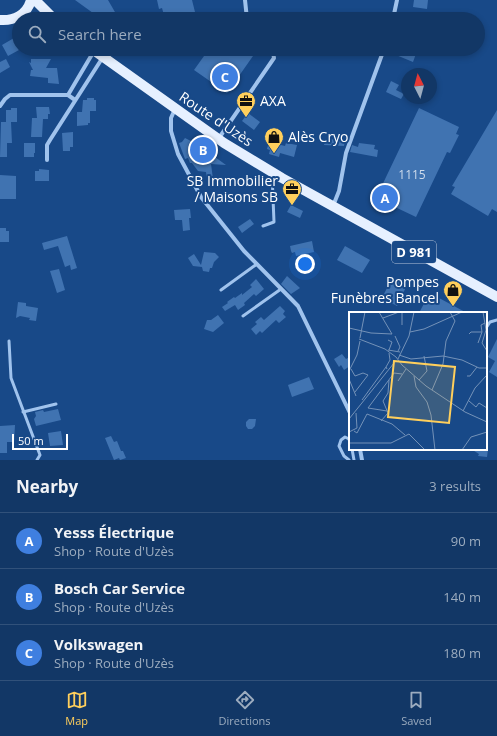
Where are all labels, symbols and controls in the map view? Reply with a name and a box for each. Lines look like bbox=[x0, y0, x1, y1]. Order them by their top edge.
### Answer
search box bbox=[12, 12, 485, 56]
icon: search bbox=[26, 23, 48, 45]
text: Search here bbox=[58, 24, 142, 44]
pin: C bbox=[212, 62, 238, 92]
north arrow bbox=[401, 68, 437, 104]
street label: Route d'Uzès bbox=[176, 87, 257, 150]
office icon: AXA bbox=[235, 90, 257, 118]
place label: AXA bbox=[260, 91, 286, 110]
shop icon: Alès Cryo bbox=[263, 126, 285, 154]
place label: Alès Cryo bbox=[288, 127, 349, 146]
pin: B bbox=[190, 135, 216, 165]
house number: 1115 bbox=[398, 166, 426, 183]
place label: SB Immobilier / Maisons SB bbox=[187, 171, 278, 206]
office icon: SB Immobilier / Maisons SB bbox=[281, 178, 303, 206]
pin: A bbox=[372, 183, 398, 213]
road number: D 981 bbox=[392, 241, 436, 263]
your location bbox=[295, 254, 315, 274]
place label: Pompes Funèbres Bancel bbox=[331, 272, 439, 307]
shop icon: Pompes Funèbres Bancel bbox=[442, 279, 464, 307]
inset map bbox=[349, 312, 487, 450]
scale bar bbox=[12, 432, 68, 451]
text: 50 m bbox=[18, 433, 44, 448]
text: Nearby bbox=[16, 475, 78, 498]
text: 3 results bbox=[429, 477, 481, 495]
text: Yesss Électrique bbox=[54, 522, 174, 542]
text: A bbox=[25, 532, 33, 550]
text: 90 m bbox=[451, 532, 481, 550]
text: Shop · Route d'Uzès bbox=[54, 542, 174, 560]
text: Bosch Car Service bbox=[54, 578, 185, 598]
text: B bbox=[25, 588, 33, 606]
text: 140 m bbox=[443, 588, 481, 606]
text: Shop · Route d'Uzès bbox=[54, 598, 174, 616]
text: Volkswagen bbox=[54, 634, 143, 654]
text: C bbox=[25, 644, 33, 662]
text: 180 m bbox=[443, 644, 481, 662]
text: Shop · Route d'Uzès bbox=[54, 654, 174, 672]
tab: Map bbox=[65, 689, 88, 728]
tab: Directions bbox=[219, 689, 271, 728]
tab: Saved bbox=[401, 689, 432, 728]

